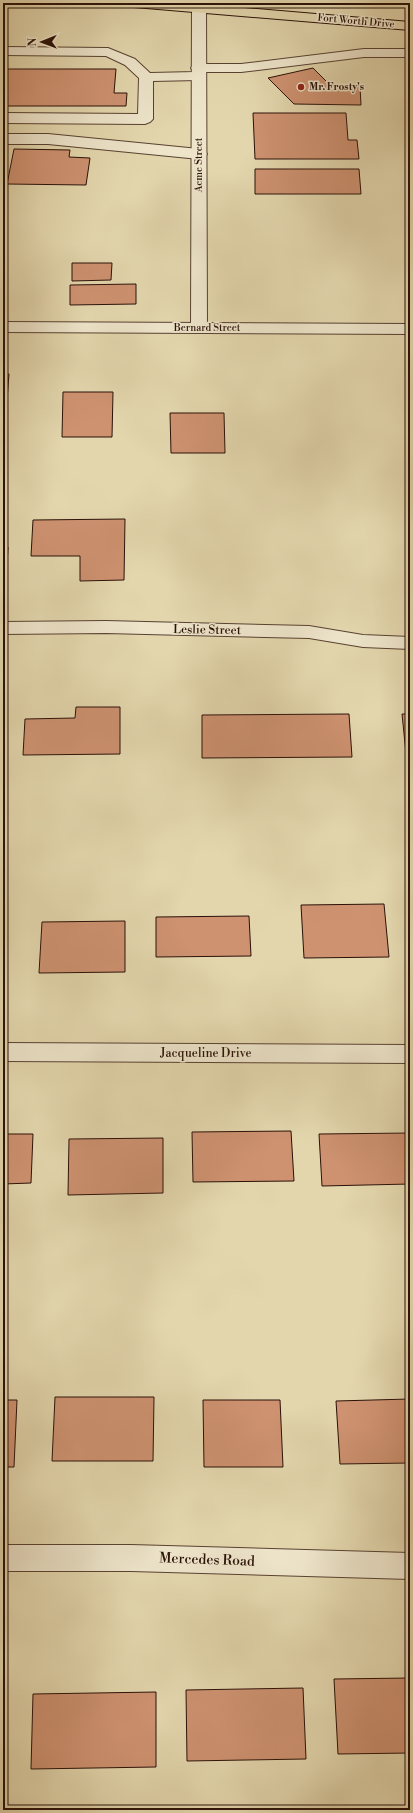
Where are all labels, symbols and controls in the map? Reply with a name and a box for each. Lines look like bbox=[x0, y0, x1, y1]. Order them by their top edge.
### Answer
street label: Fort Worth Drive bbox=[317, 12, 395, 30]
north arrow bbox=[22, 22, 62, 62]
text: N bbox=[26, 37, 40, 47]
place label: Mr. Frosty's bbox=[309, 81, 364, 93]
marker: Mr. Frosty's bbox=[296, 82, 306, 92]
street label: Acme Street bbox=[193, 137, 205, 193]
street label: Bernard Street bbox=[173, 322, 241, 334]
street label: Leslie Street bbox=[173, 622, 242, 638]
street label: Jacqueline Drive bbox=[159, 1046, 252, 1061]
street label: Mercedes Road bbox=[159, 1549, 255, 1571]

